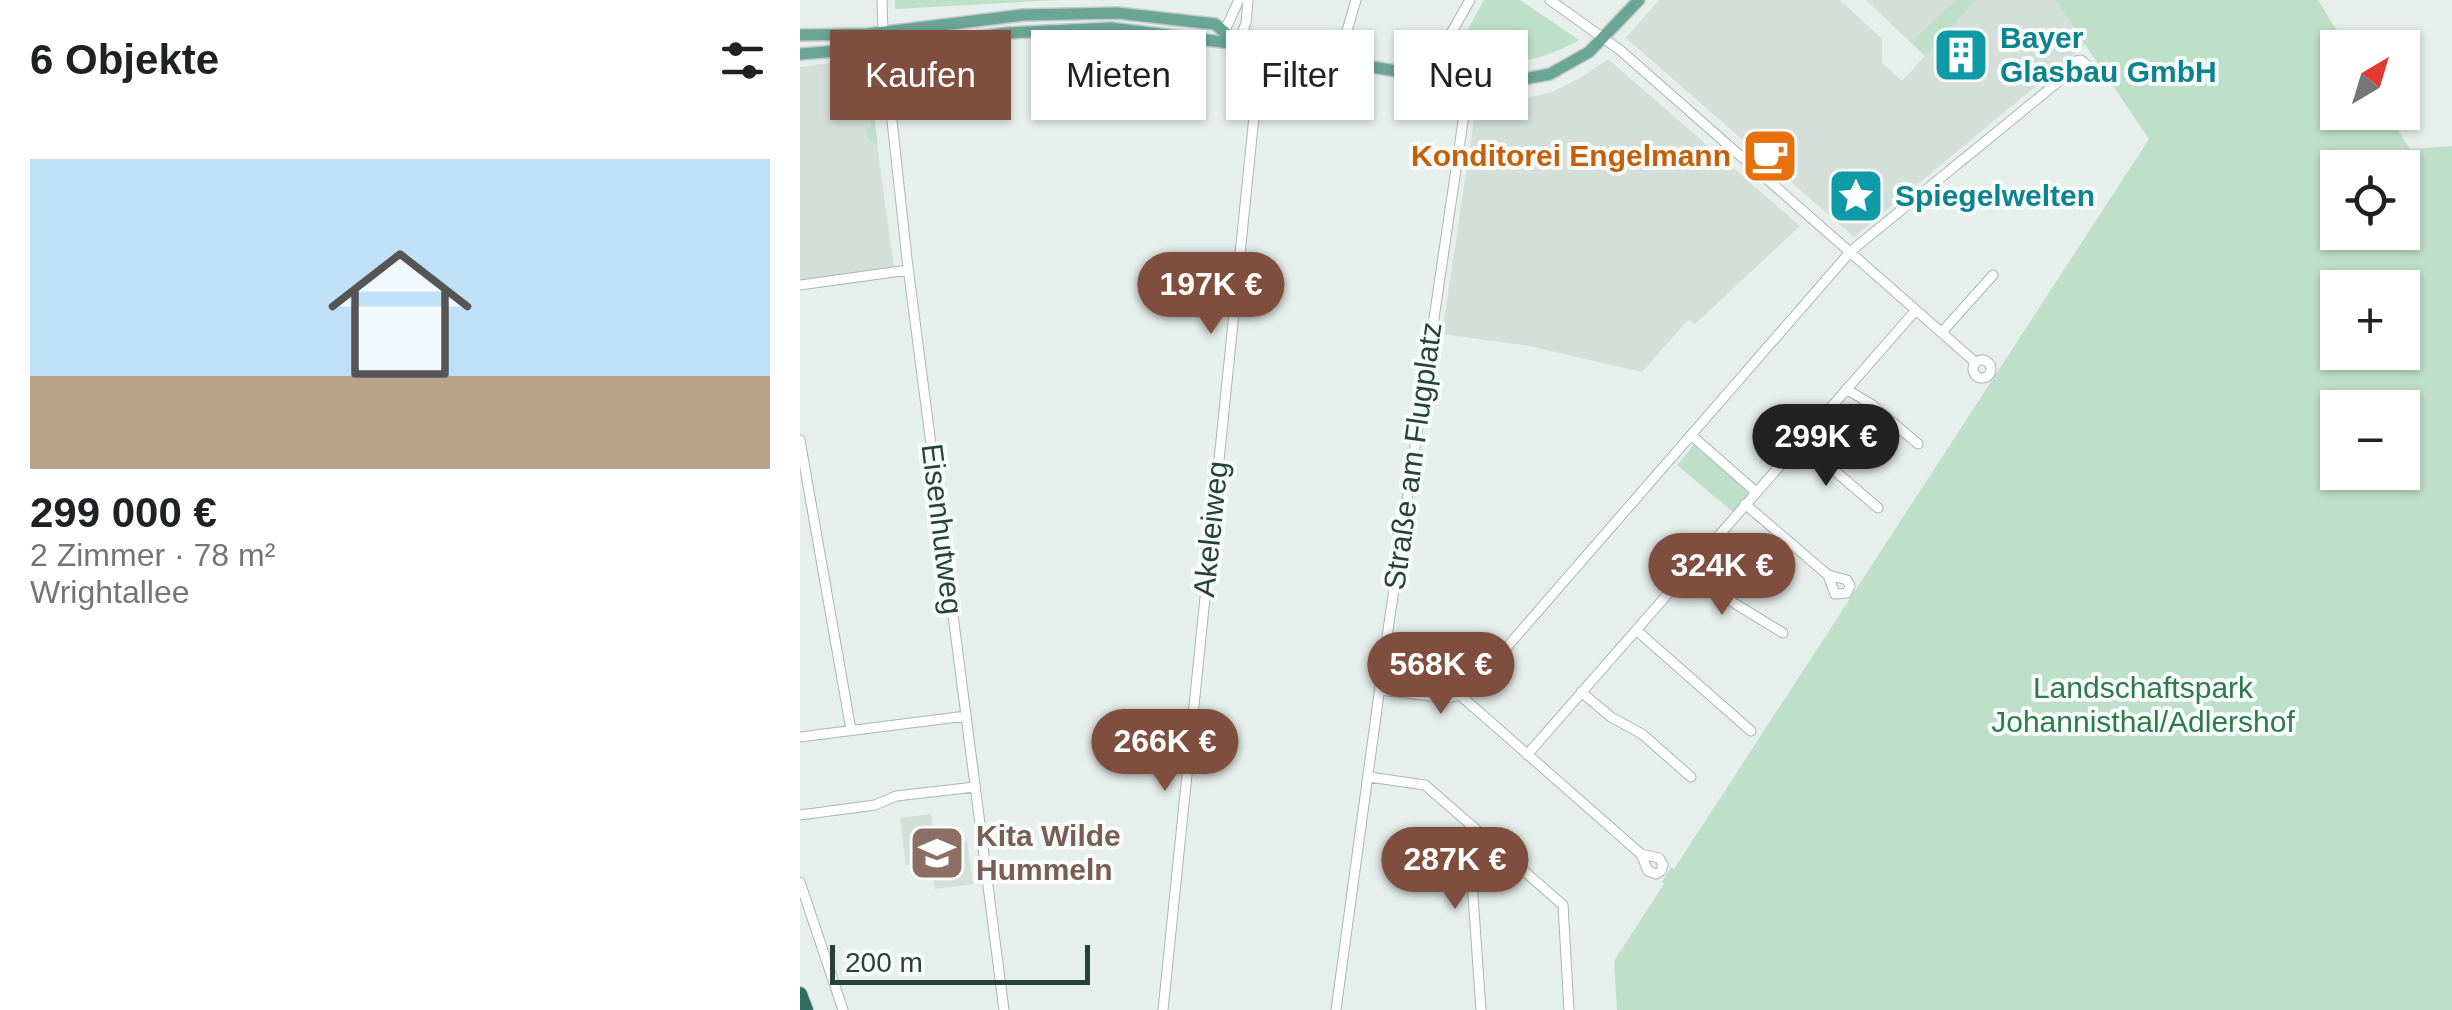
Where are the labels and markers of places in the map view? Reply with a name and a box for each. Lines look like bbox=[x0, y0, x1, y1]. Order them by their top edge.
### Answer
place label: Bayer Glasbau GmbH bbox=[2000, 21, 2217, 88]
building icon: Bayer Glasbau GmbH bbox=[1931, 25, 1991, 85]
cafe icon: Konditorei Engelmann bbox=[1740, 126, 1800, 186]
place label: Konditorei Engelmann bbox=[1411, 139, 1731, 172]
place icon: Spiegelwelten bbox=[1826, 166, 1886, 226]
place label: Spiegelwelten bbox=[1895, 179, 2095, 212]
pin: 197K € bbox=[1130, 252, 1292, 337]
pin: 299K € bbox=[1745, 404, 1907, 489]
pin: 324K € bbox=[1641, 533, 1803, 618]
pin: 568K € bbox=[1360, 632, 1522, 717]
pin: 266K € bbox=[1084, 709, 1246, 794]
place label: Kita Wilde Hummeln bbox=[976, 819, 1121, 886]
school or university icon: Kita Wilde Hummeln bbox=[907, 823, 967, 883]
pin: 287K € bbox=[1374, 827, 1536, 912]

